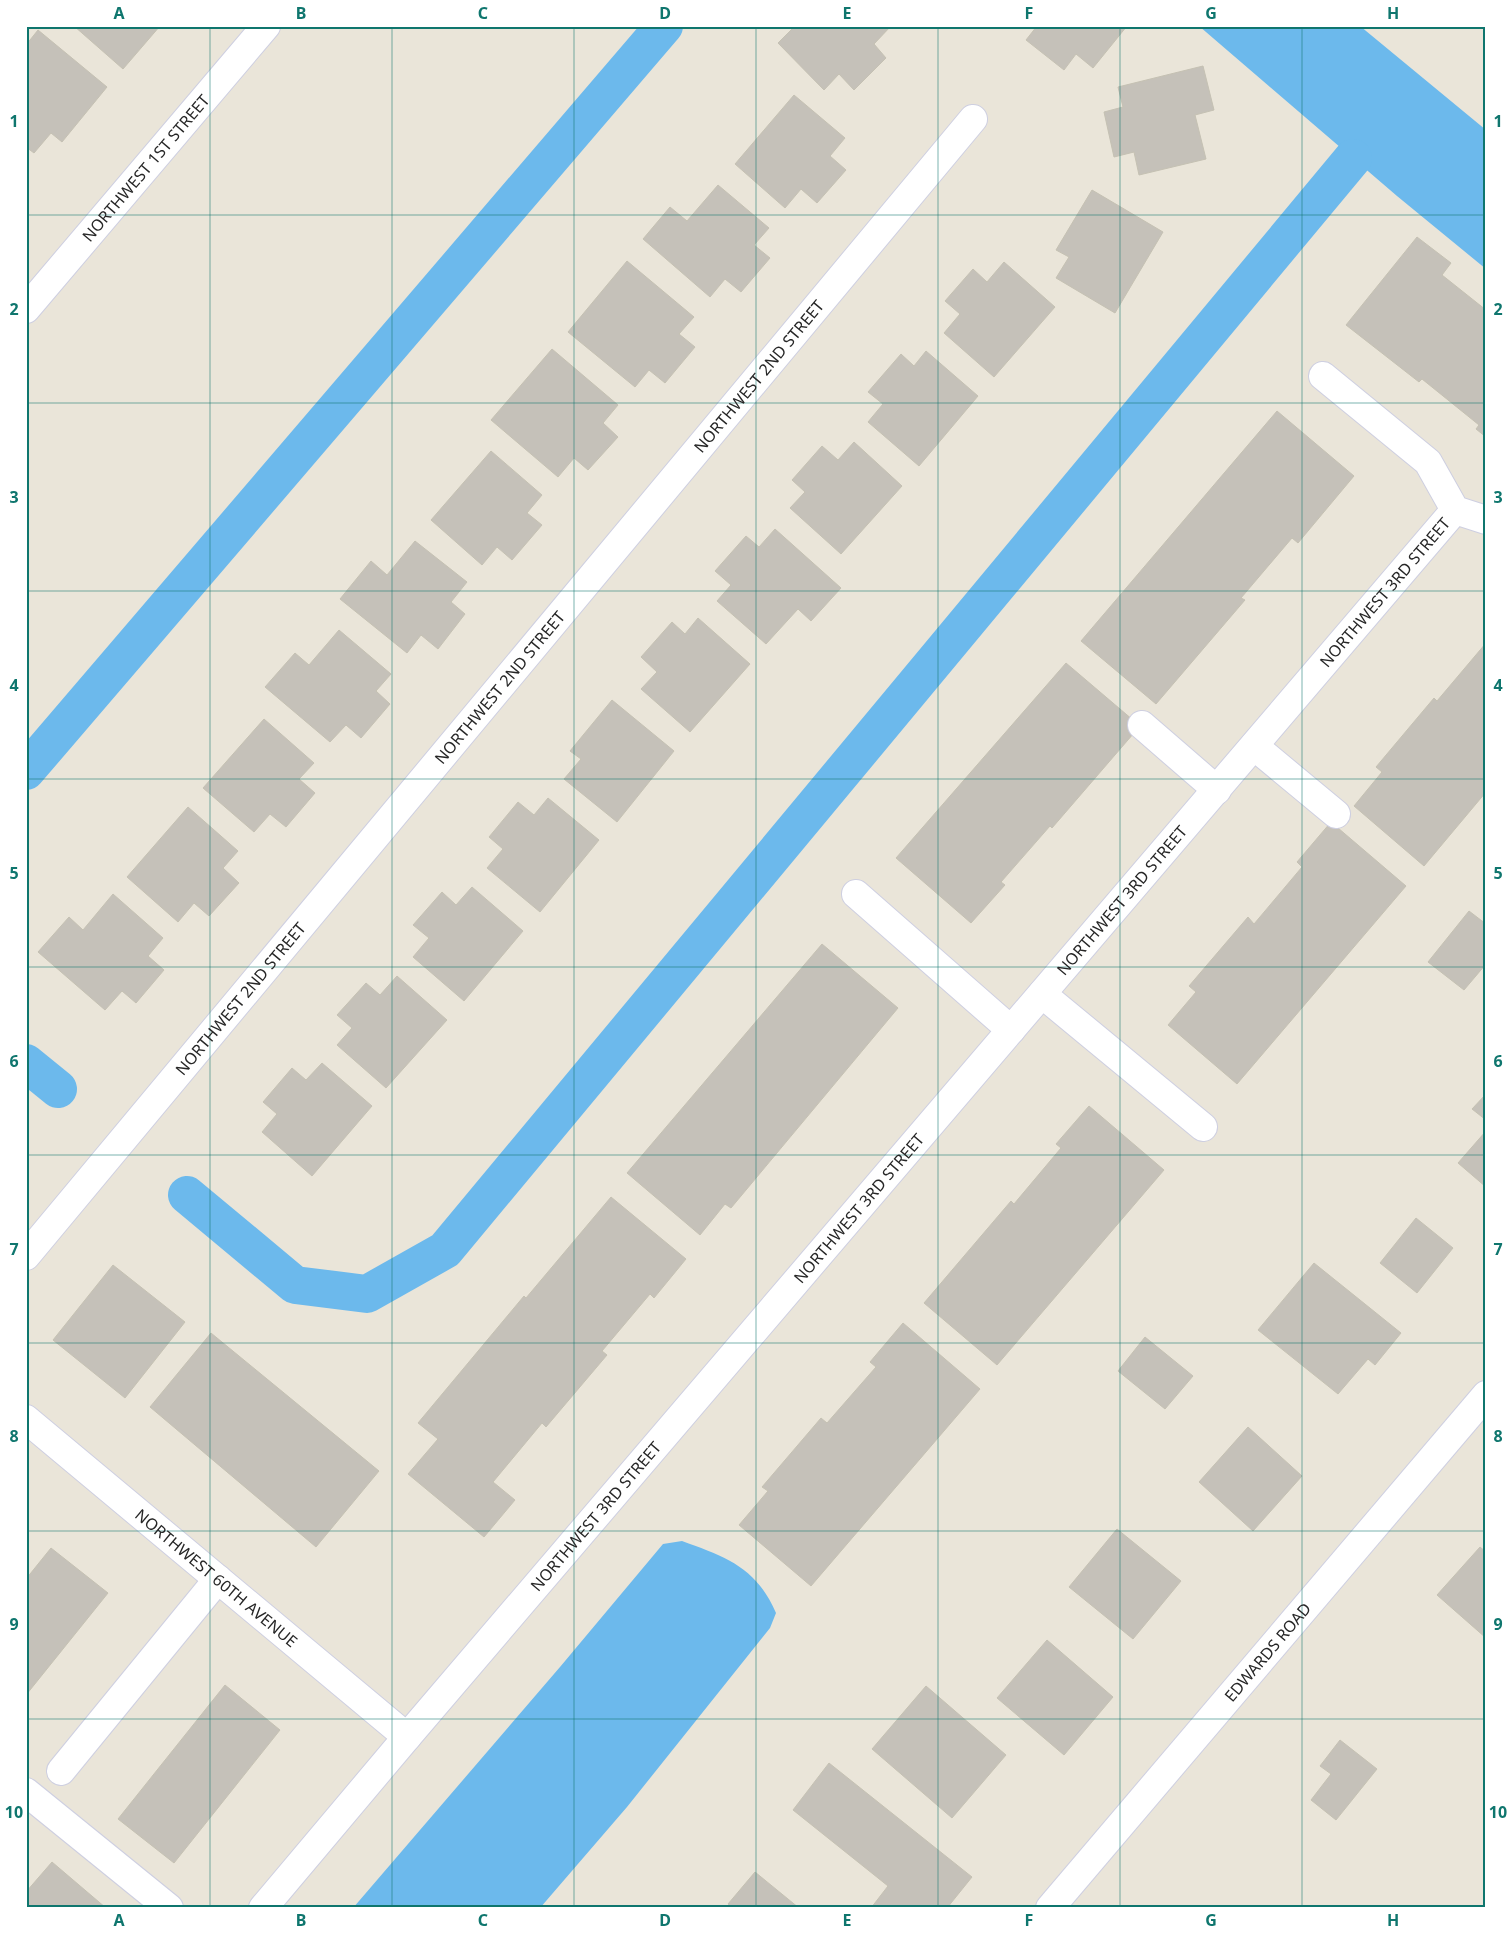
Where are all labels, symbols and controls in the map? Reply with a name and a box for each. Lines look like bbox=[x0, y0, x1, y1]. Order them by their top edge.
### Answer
text: A bbox=[113, 2, 125, 24]
text: B bbox=[296, 2, 306, 24]
text: C bbox=[478, 2, 488, 24]
text: D bbox=[659, 2, 671, 24]
text: E bbox=[843, 2, 852, 24]
text: F bbox=[1025, 2, 1033, 24]
text: G bbox=[1205, 2, 1217, 24]
text: H bbox=[1387, 2, 1399, 24]
street label: NORTHWEST 1ST STREET bbox=[77, 90, 214, 246]
text: 1 bbox=[9, 110, 19, 132]
text: 1 bbox=[1493, 110, 1503, 132]
street label: NORTHWEST 2ND STREET bbox=[689, 295, 829, 457]
text: 2 bbox=[9, 298, 19, 320]
text: 2 bbox=[1493, 298, 1503, 320]
text: 3 bbox=[9, 486, 19, 508]
text: 3 bbox=[1493, 486, 1503, 508]
street label: NORTHWEST 3RD STREET bbox=[1315, 513, 1455, 672]
street label: NORTHWEST 2ND STREET bbox=[429, 606, 570, 768]
text: 4 bbox=[9, 674, 19, 696]
text: 4 bbox=[1493, 674, 1503, 696]
street label: NORTHWEST 3RD STREET bbox=[1052, 821, 1192, 980]
text: 5 bbox=[9, 862, 19, 884]
text: 5 bbox=[1493, 862, 1503, 884]
street label: NORTHWEST 2ND STREET bbox=[170, 917, 311, 1080]
text: 6 bbox=[9, 1050, 19, 1072]
text: 6 bbox=[1493, 1050, 1503, 1072]
street label: NORTHWEST 3RD STREET bbox=[788, 1129, 929, 1288]
text: 7 bbox=[9, 1238, 19, 1260]
text: 7 bbox=[1493, 1238, 1503, 1260]
text: 8 bbox=[9, 1425, 19, 1447]
text: 8 bbox=[1493, 1425, 1503, 1447]
street label: NORTHWEST 3RD STREET bbox=[525, 1437, 666, 1596]
street label: NORTHWEST 60TH AVENUE bbox=[131, 1504, 302, 1652]
street label: EDWARDS ROAD bbox=[1219, 1598, 1316, 1706]
text: 9 bbox=[9, 1613, 19, 1635]
text: 9 bbox=[1493, 1613, 1503, 1635]
text: 10 bbox=[5, 1801, 23, 1823]
text: 10 bbox=[1489, 1801, 1507, 1823]
text: A bbox=[113, 1909, 125, 1931]
text: B bbox=[296, 1909, 306, 1931]
text: C bbox=[478, 1909, 488, 1931]
text: D bbox=[659, 1909, 671, 1931]
text: E bbox=[843, 1909, 852, 1931]
text: F bbox=[1025, 1909, 1033, 1931]
text: G bbox=[1205, 1909, 1217, 1931]
text: H bbox=[1387, 1909, 1399, 1931]

